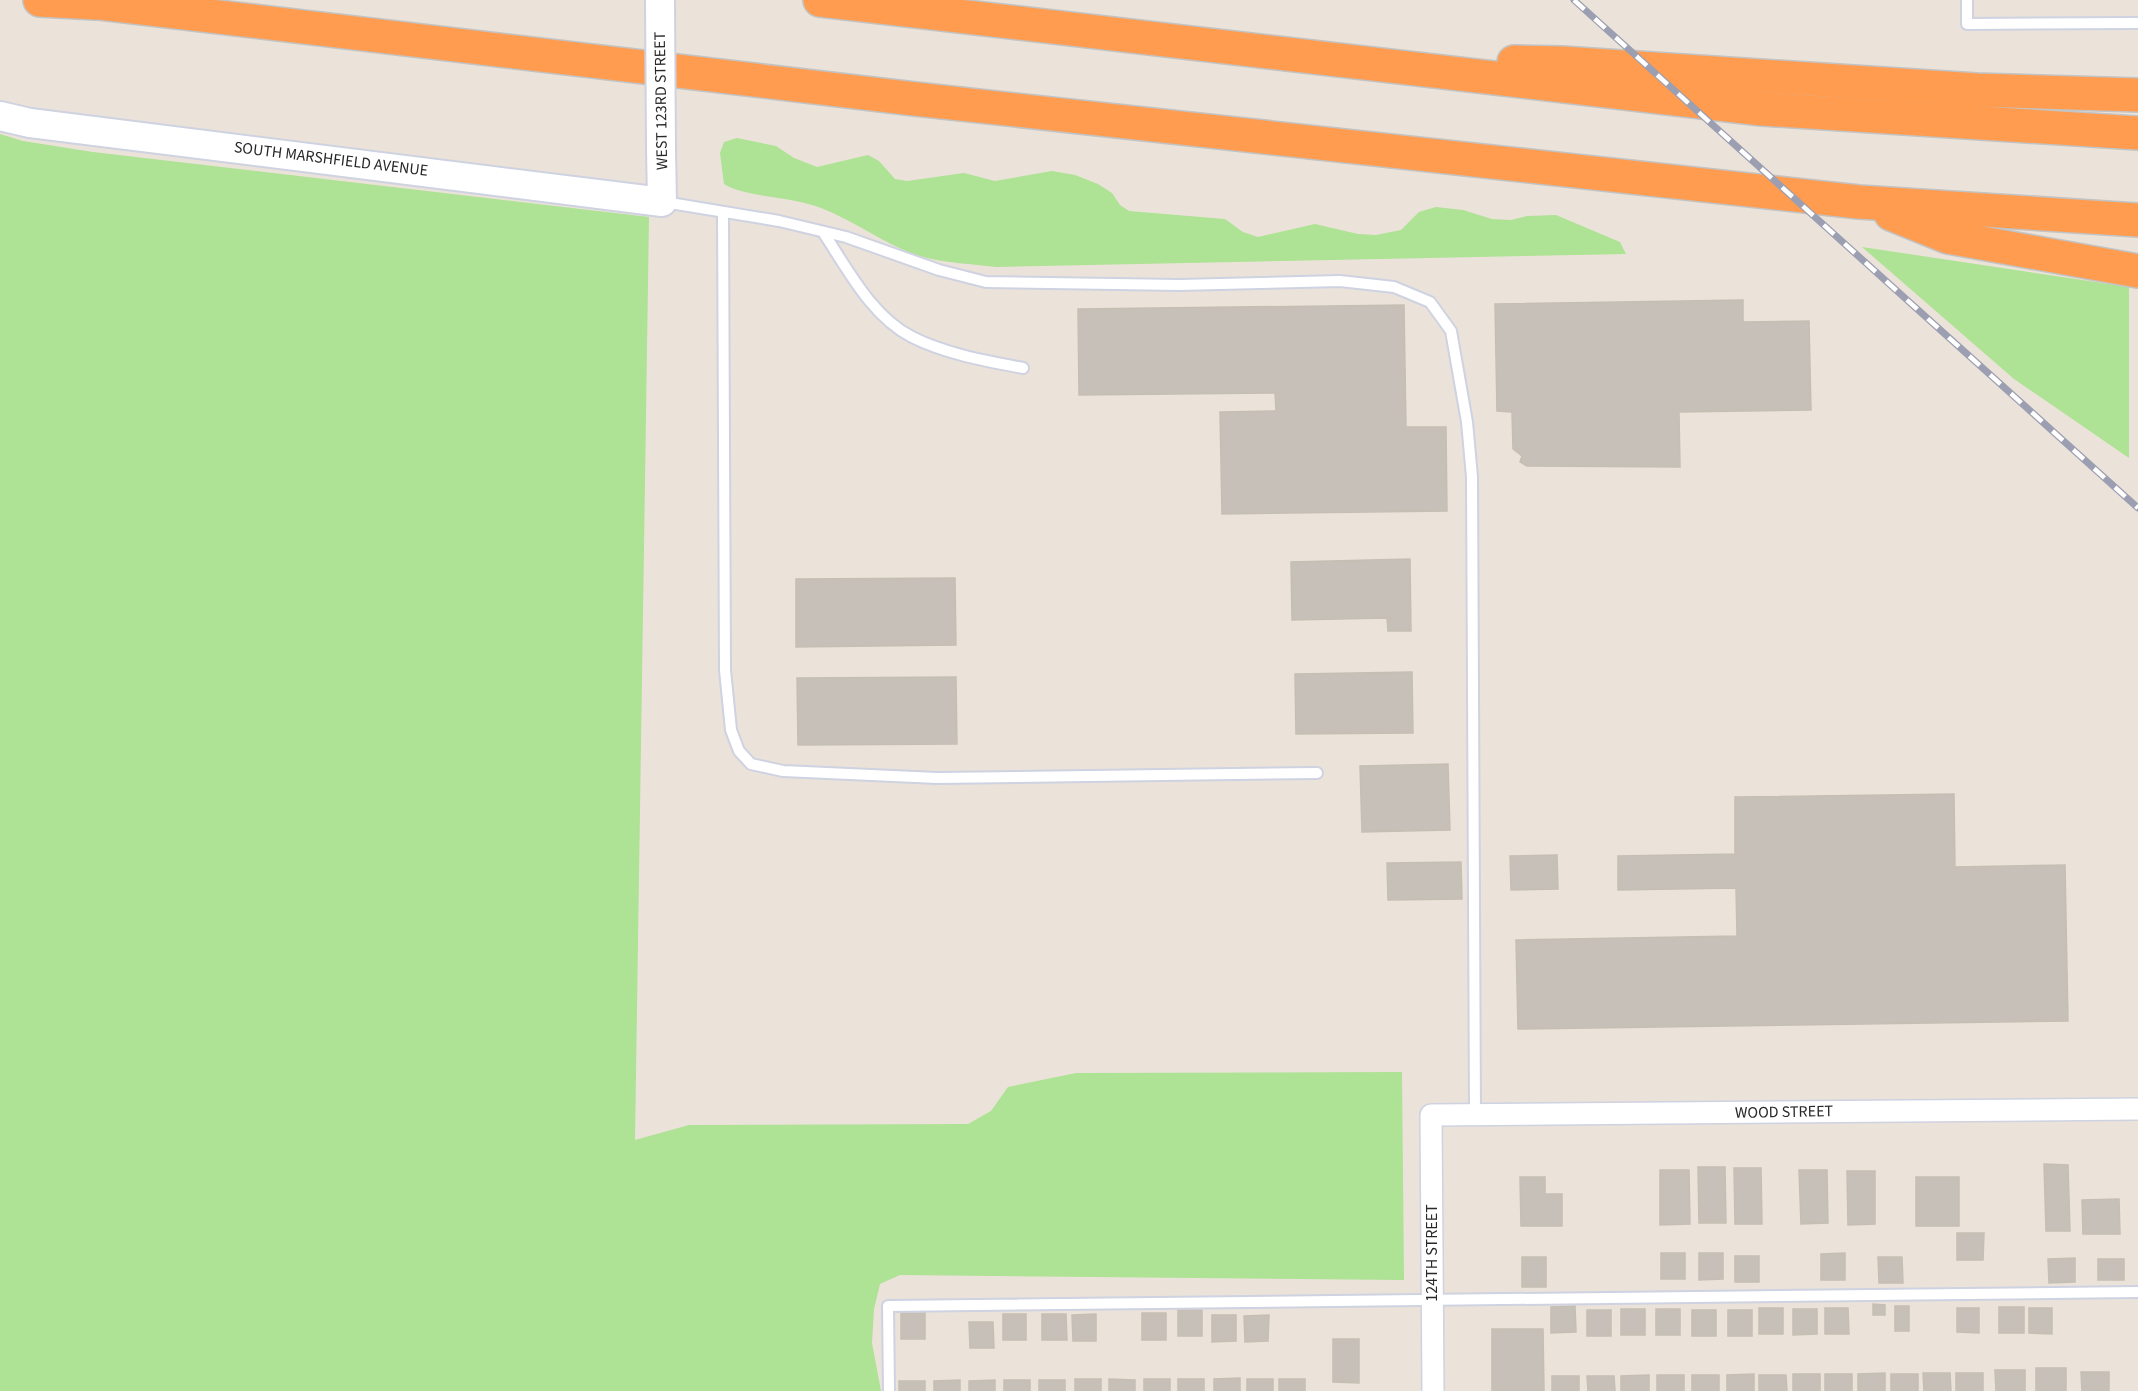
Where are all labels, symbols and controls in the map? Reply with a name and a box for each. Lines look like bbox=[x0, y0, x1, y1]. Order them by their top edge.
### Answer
street label: WEST 123RD STREET bbox=[649, 31, 673, 170]
street label: SOUTH MARSHFIELD AVENUE bbox=[233, 136, 429, 182]
street label: WOOD STREET bbox=[1735, 1100, 1834, 1124]
street label: 124TH STREET bbox=[1421, 1204, 1443, 1302]

